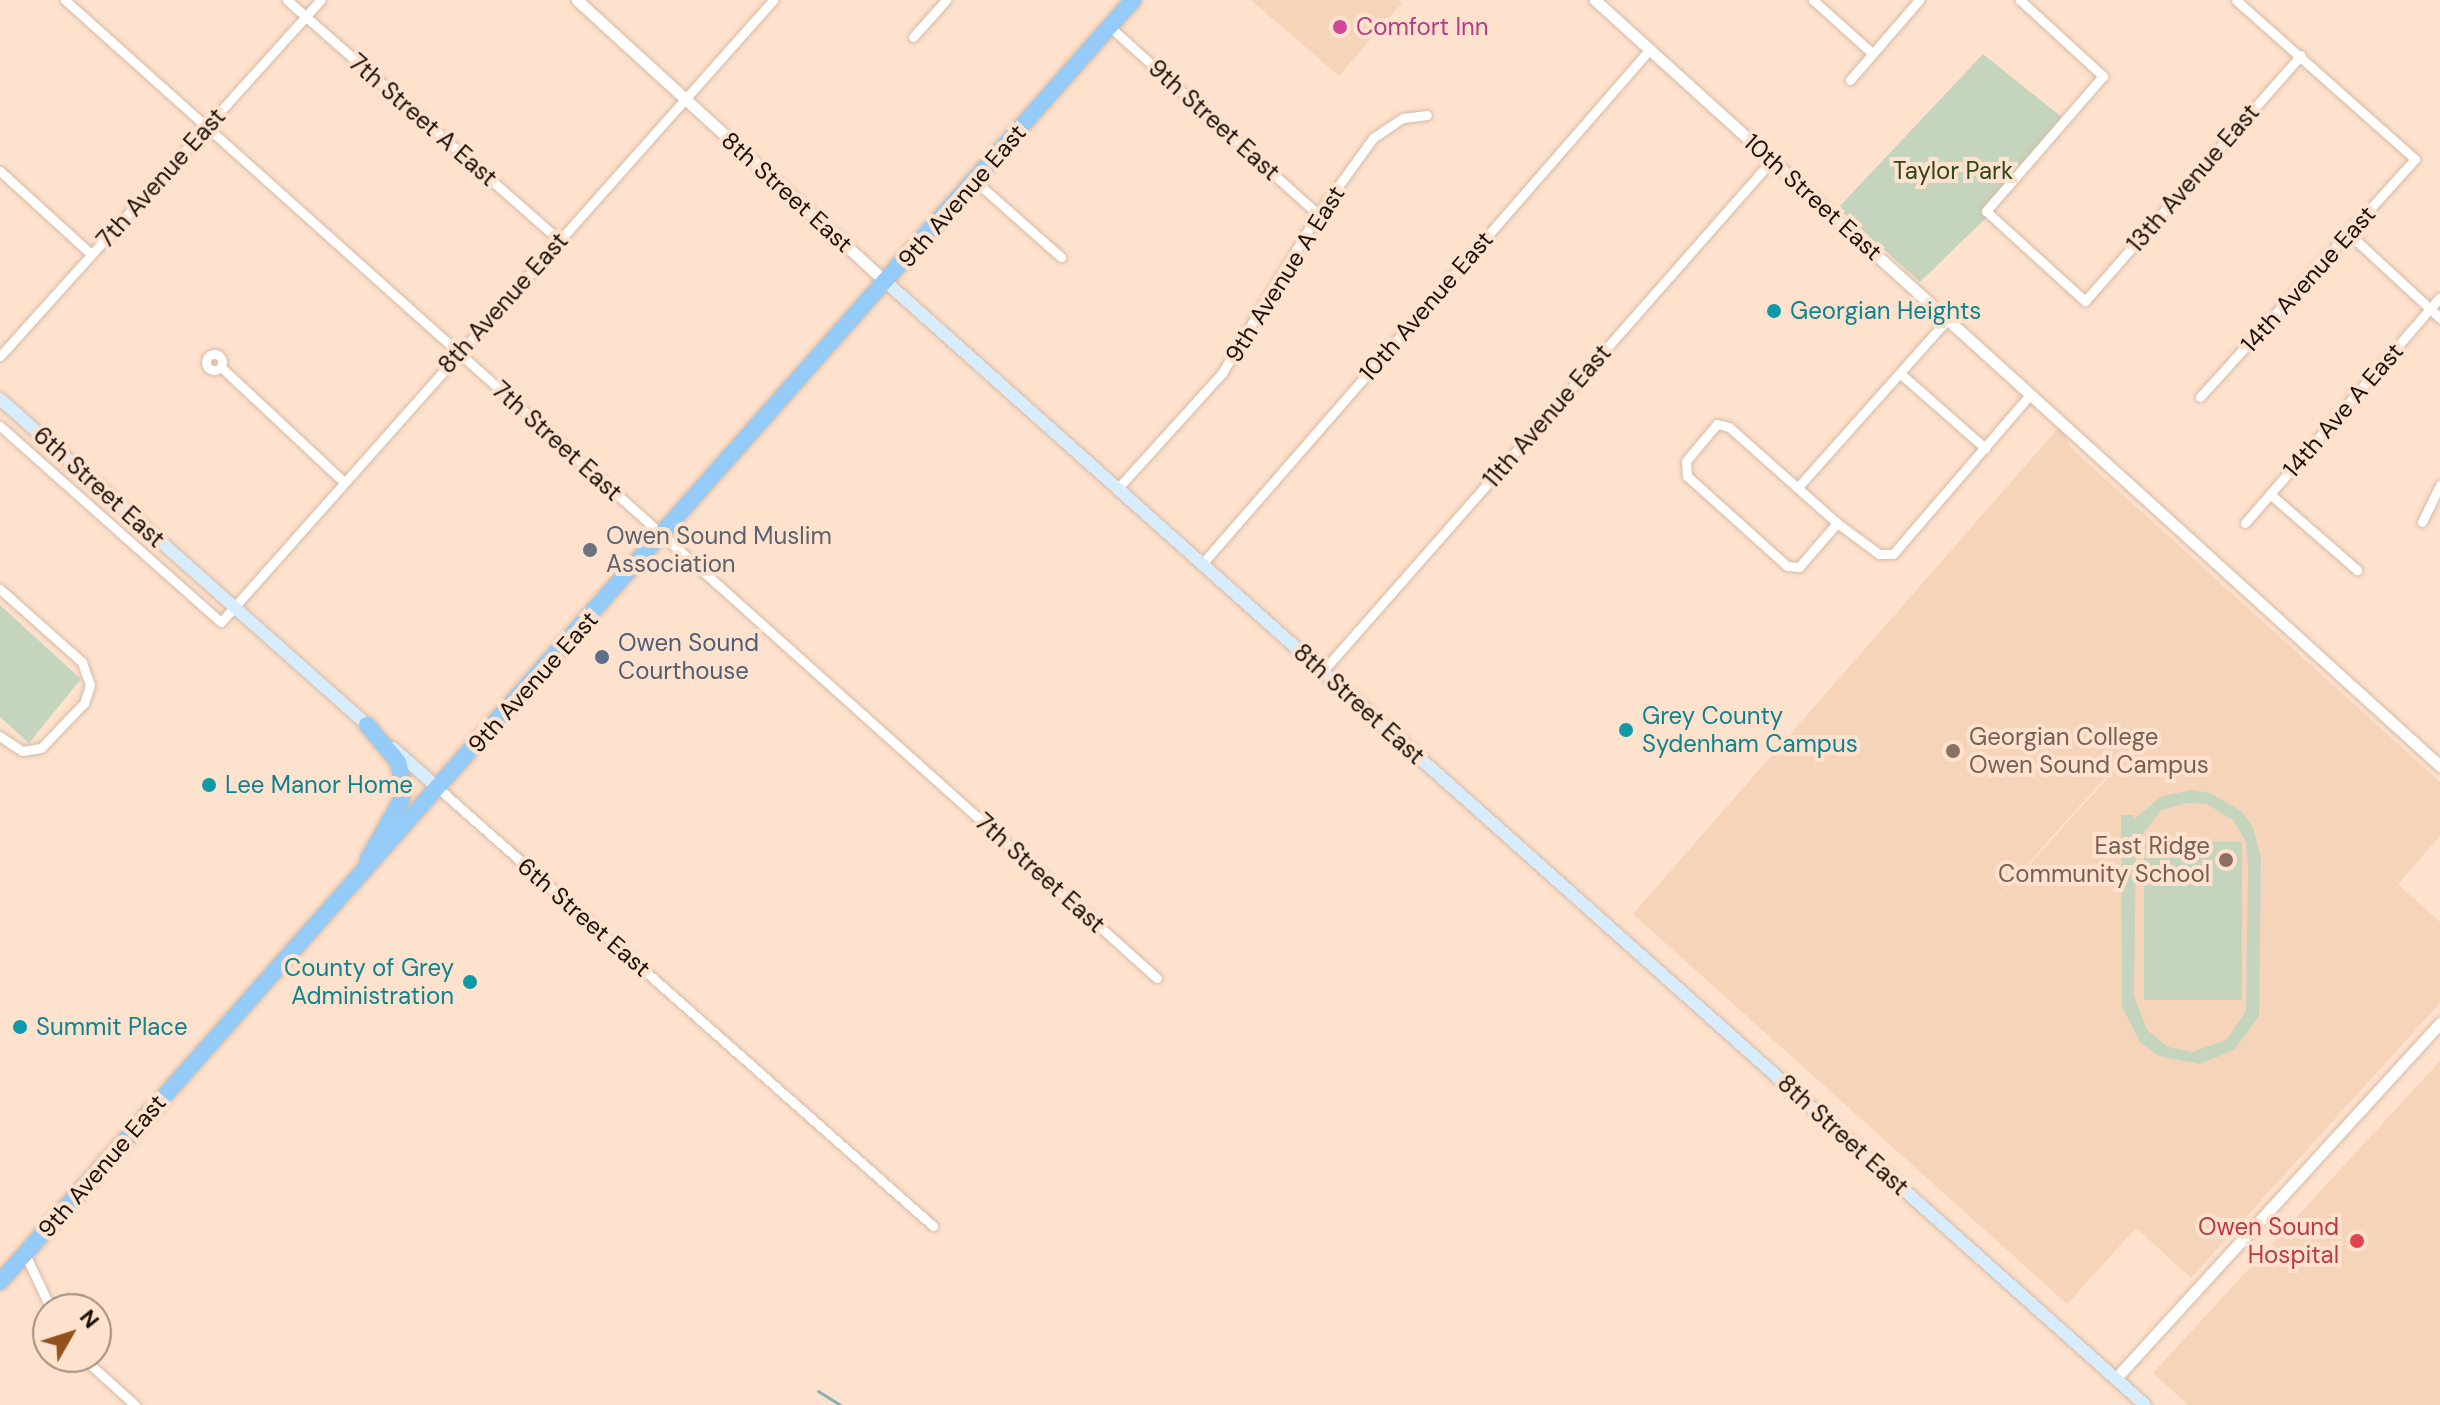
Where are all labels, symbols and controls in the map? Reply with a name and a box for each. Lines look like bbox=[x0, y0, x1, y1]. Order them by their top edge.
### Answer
place label: Comfort Inn bbox=[1356, 13, 1489, 41]
marker: Comfort Inn bbox=[1331, 18, 1349, 36]
street label: 7th Street A East bbox=[343, 48, 503, 192]
street label: 9th Street East bbox=[1142, 54, 1286, 186]
street label: 13th Avenue East bbox=[2121, 98, 2265, 258]
street label: 7th Avenue East bbox=[91, 102, 231, 254]
street label: 9th Avenue East bbox=[892, 119, 1032, 273]
street label: 8th Street East bbox=[716, 126, 858, 258]
street label: 10th Street East bbox=[1738, 128, 1888, 266]
park label: Taylor Park bbox=[1893, 157, 2013, 185]
street label: 9th Avenue A East bbox=[1219, 181, 1351, 367]
street label: 14th Avenue East bbox=[2235, 200, 2381, 358]
street label: 10th Avenue East bbox=[1353, 225, 1499, 387]
street label: 8th Avenue East bbox=[432, 227, 574, 379]
place label: Georgian Heights bbox=[1790, 297, 1981, 325]
marker: Georgian Heights bbox=[1765, 302, 1783, 320]
street label: 14th Ave A East bbox=[2277, 337, 2409, 483]
street label: 11th Avenue East bbox=[1477, 339, 1617, 493]
street label: 7th Street East bbox=[486, 375, 628, 507]
street label: 6th Street East bbox=[27, 421, 171, 553]
place label: Owen Sound Muslim Association bbox=[606, 522, 832, 578]
marker: Owen Sound Muslim Association bbox=[581, 541, 599, 559]
street label: 9th Avenue East bbox=[462, 605, 604, 759]
place label: Owen Sound Courthouse bbox=[618, 629, 759, 685]
street label: 8th Street East bbox=[1288, 638, 1430, 770]
marker: Owen Sound Courthouse bbox=[593, 648, 611, 666]
place label: Grey County Sydenham Campus bbox=[1642, 702, 1858, 758]
marker: Grey County Sydenham Campus bbox=[1617, 721, 1635, 739]
place label: Georgian College Owen Sound Campus bbox=[1969, 723, 2209, 779]
marker: Georgian College Owen Sound Campus bbox=[1944, 742, 1962, 760]
place label: Lee Manor Home bbox=[225, 771, 413, 799]
marker: Lee Manor Home bbox=[200, 776, 218, 794]
street label: 7th Street East bbox=[969, 807, 1111, 939]
place label: East Ridge Community School bbox=[1998, 832, 2210, 888]
street label: 6th Street East bbox=[512, 851, 656, 983]
marker: East Ridge Community School bbox=[2217, 851, 2235, 869]
place label: County of Grey Administration bbox=[284, 954, 454, 1010]
marker: County of Grey Administration bbox=[461, 973, 479, 991]
place label: Summit Place bbox=[36, 1013, 188, 1041]
marker: Summit Place bbox=[11, 1018, 29, 1036]
street label: 8th Street East bbox=[1772, 1069, 1914, 1201]
street label: 9th Avenue East bbox=[32, 1089, 172, 1243]
place label: Owen Sound Hospital bbox=[2198, 1213, 2339, 1269]
marker: Owen Sound Hospital bbox=[2346, 1230, 2368, 1252]
north arrow bbox=[32, 1293, 112, 1373]
text: N bbox=[73, 1303, 106, 1334]

